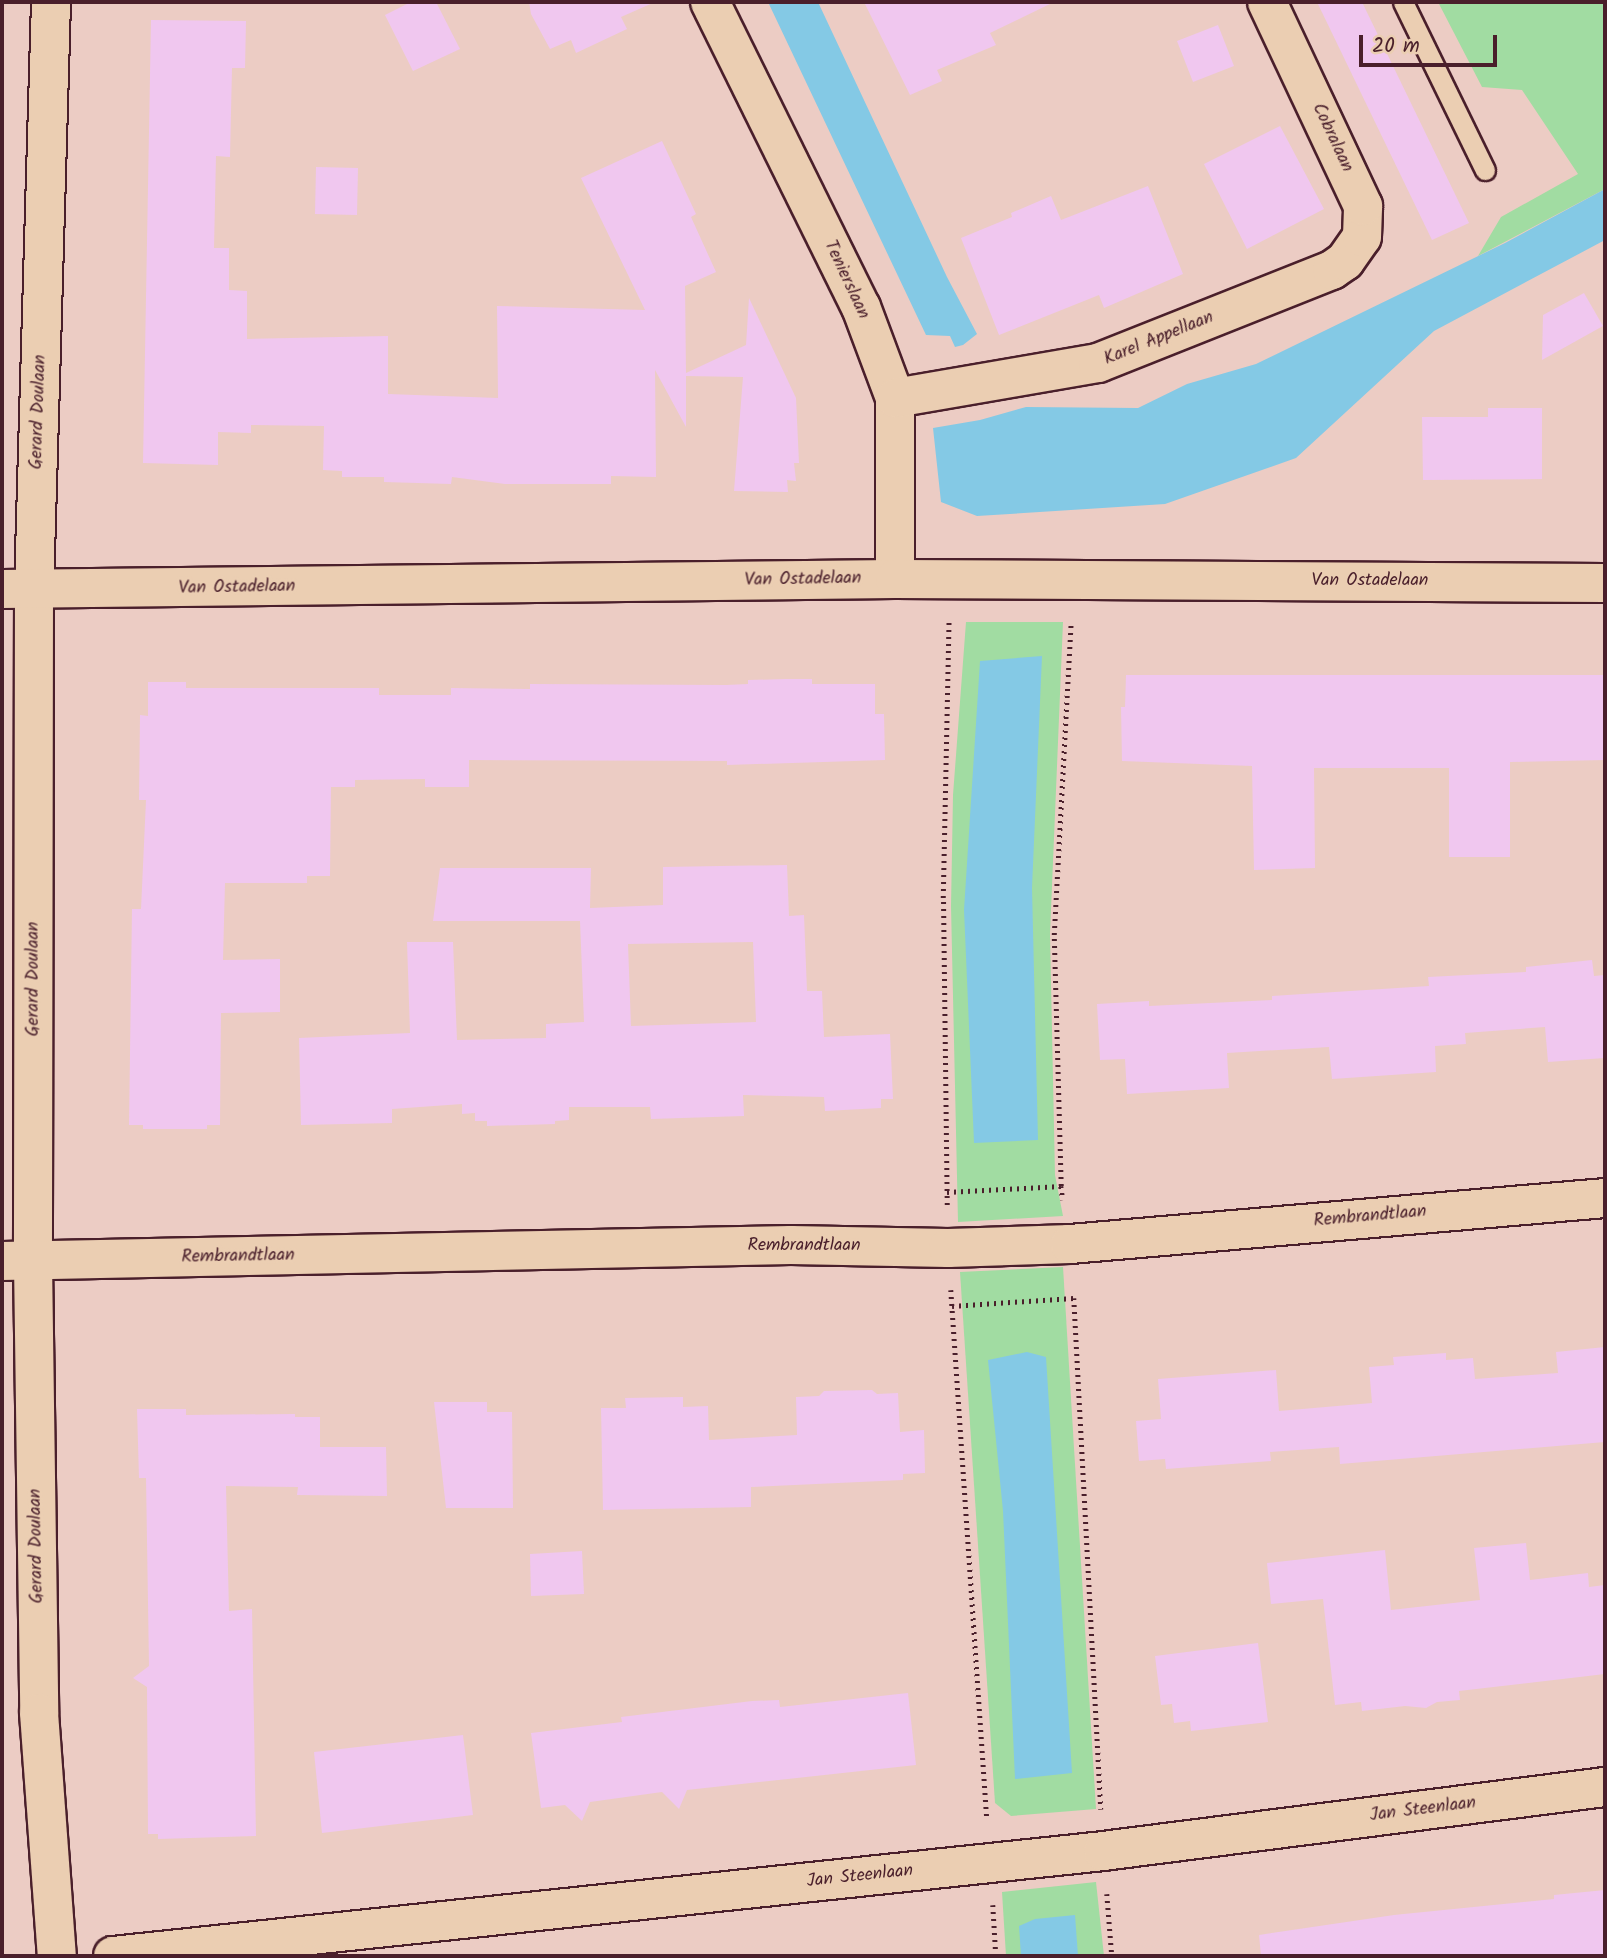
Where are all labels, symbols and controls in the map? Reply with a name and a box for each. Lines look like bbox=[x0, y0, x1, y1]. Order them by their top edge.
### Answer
scale bar bbox=[1362, 21, 1500, 65]
text: 20 m bbox=[1372, 30, 1420, 63]
street label: Cobralaan bbox=[1307, 100, 1357, 176]
street label: Tenierslaan bbox=[818, 237, 874, 323]
street label: Karel Appellaan bbox=[1101, 307, 1217, 371]
street label: Gerard Doulaan bbox=[26, 354, 52, 470]
street label: Van Ostadelaan bbox=[744, 568, 862, 592]
street label: Van Ostadelaan bbox=[1312, 570, 1428, 592]
street label: Van Ostadelaan bbox=[178, 576, 296, 600]
street label: Gerard Doulaan bbox=[23, 922, 45, 1036]
street label: Rembrandtlaan bbox=[1313, 1201, 1427, 1233]
street label: Rembrandtlaan bbox=[747, 1235, 861, 1257]
street label: Rembrandtlaan bbox=[181, 1245, 295, 1269]
street label: Gerard Doulaan bbox=[25, 1488, 49, 1604]
street label: Jan Steenlaan bbox=[1369, 1793, 1477, 1827]
street label: Jan Steenlaan bbox=[806, 1861, 914, 1893]

